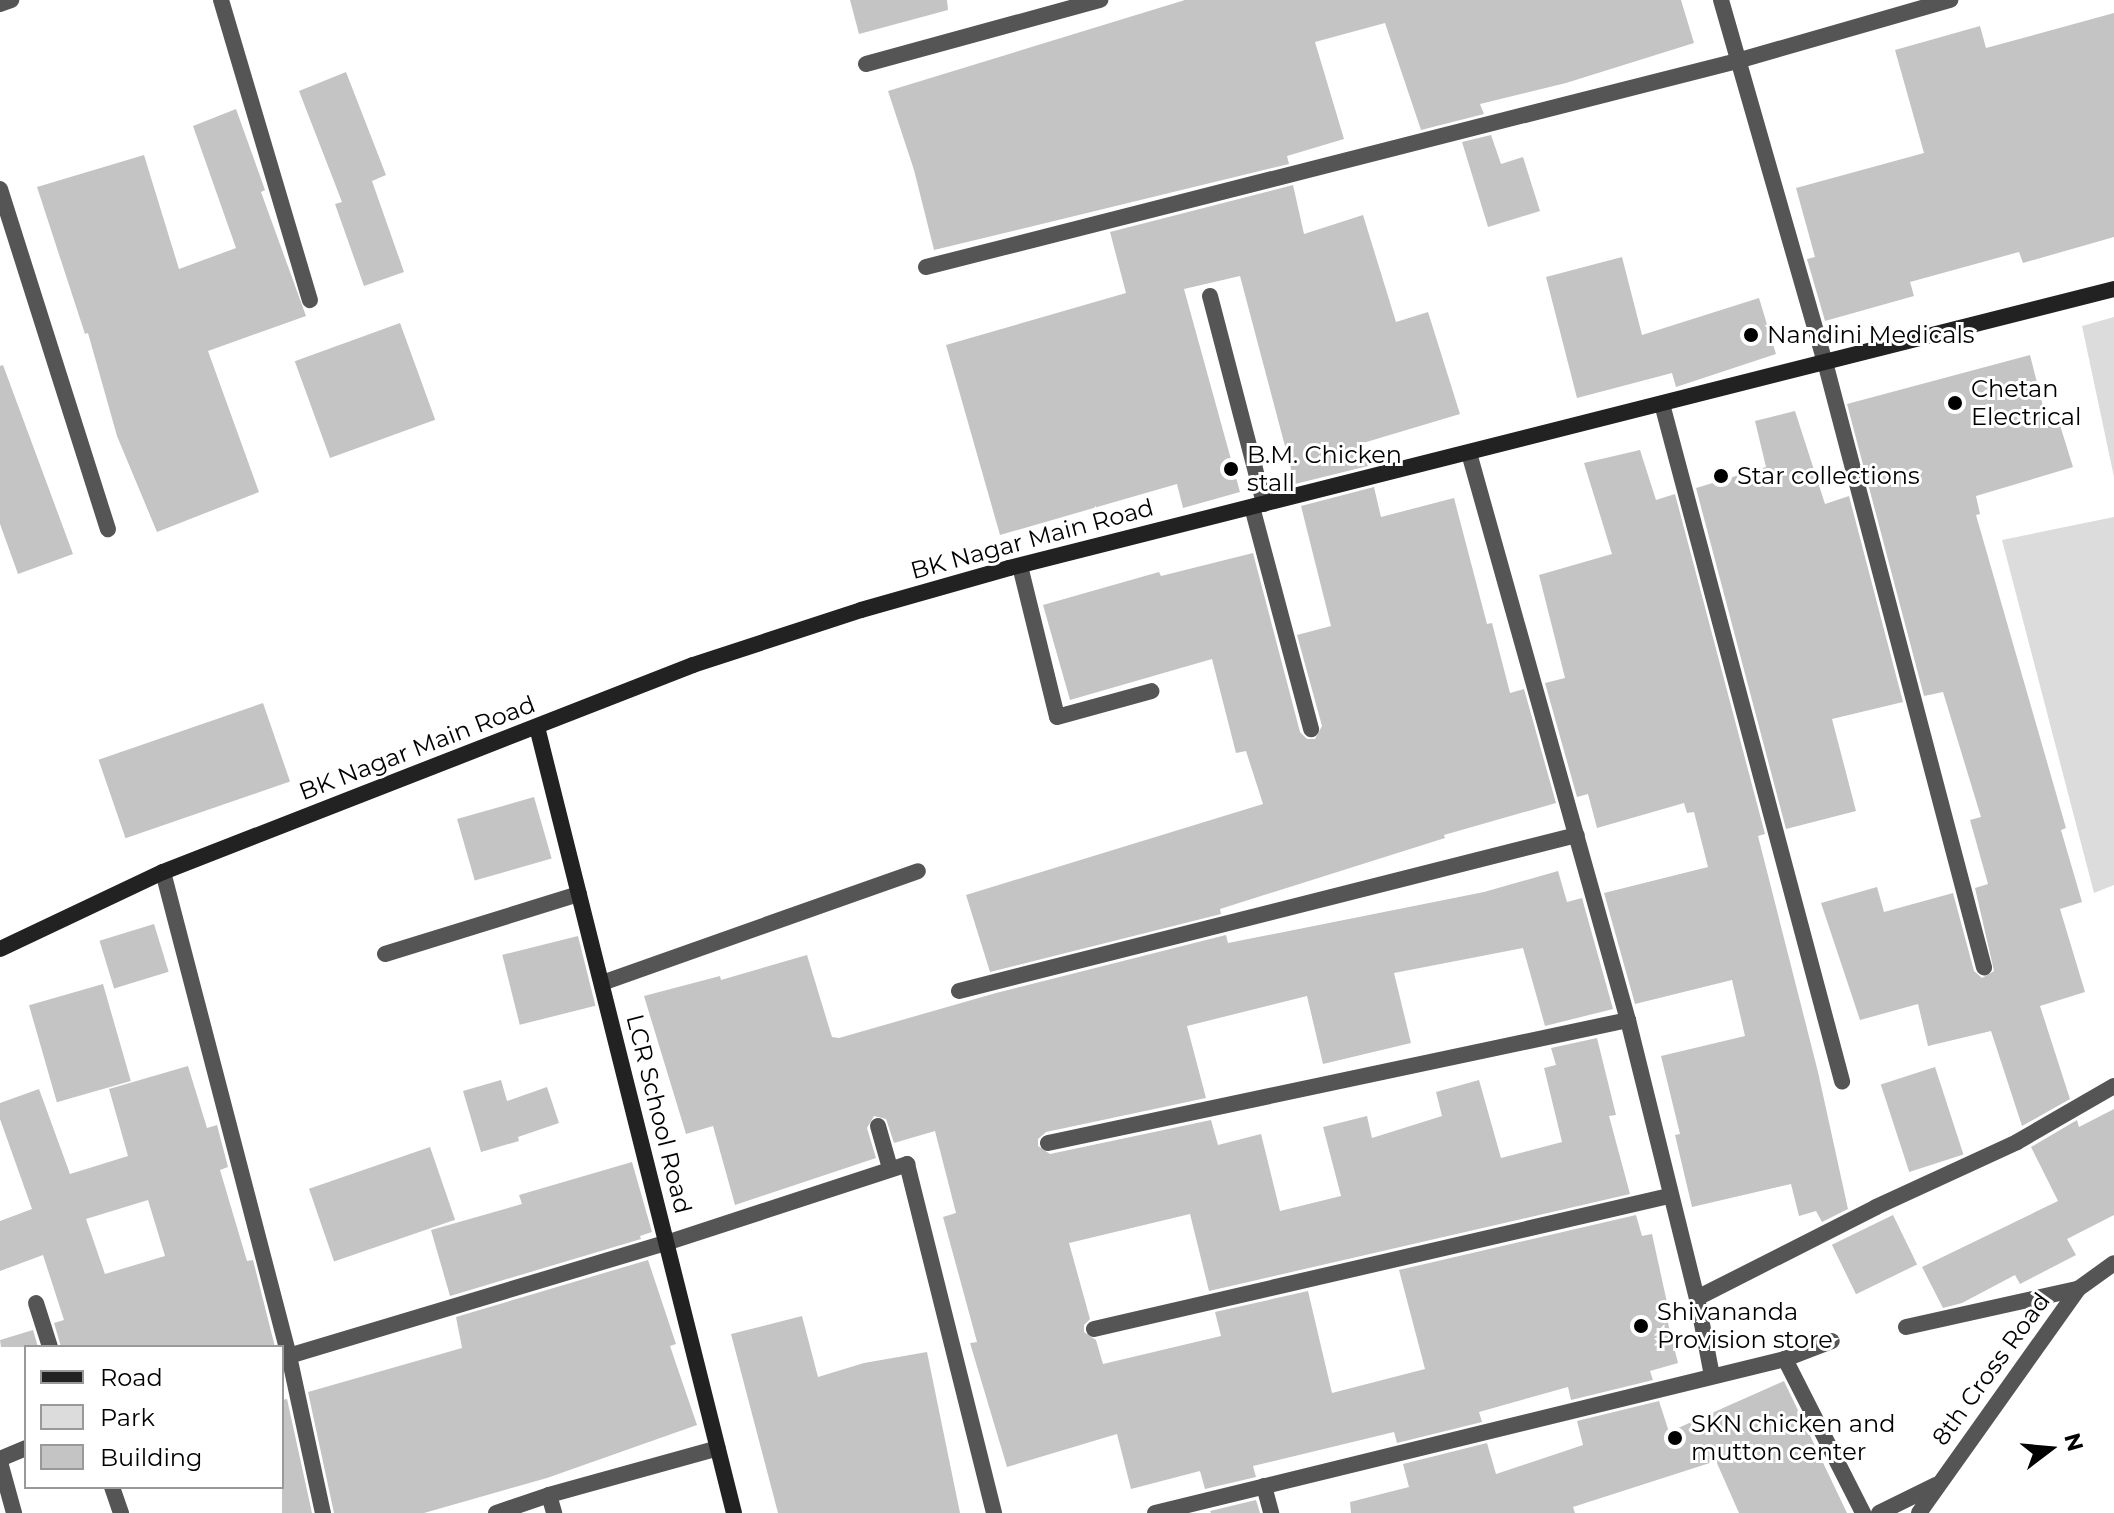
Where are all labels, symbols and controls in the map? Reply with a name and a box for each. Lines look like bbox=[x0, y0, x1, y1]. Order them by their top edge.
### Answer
place label: Nandini Medicals bbox=[1767, 321, 1975, 349]
marker: Nandini Medicals bbox=[1742, 326, 1760, 344]
place label: Chetan Electrical bbox=[1971, 375, 2081, 431]
marker: Chetan Electrical bbox=[1946, 394, 1964, 412]
place label: B.M. Chicken stall bbox=[1247, 441, 1402, 497]
marker: B.M. Chicken stall bbox=[1222, 460, 1240, 478]
place label: Star collections bbox=[1737, 462, 1920, 490]
marker: Star collections bbox=[1712, 467, 1730, 485]
street label: BK Nagar Main Road bbox=[907, 493, 1157, 585]
street label: BK Nagar Main Road bbox=[295, 690, 539, 806]
street label: LCR School Road bbox=[620, 1011, 698, 1217]
street label: 8th Cross Road bbox=[1926, 1287, 2056, 1451]
place label: Shivananda Provision store bbox=[1657, 1298, 1833, 1354]
marker: Shivananda Provision store bbox=[1632, 1317, 1650, 1335]
legend bbox=[24, 1345, 284, 1489]
text: Road bbox=[100, 1363, 163, 1392]
text: Park bbox=[100, 1403, 155, 1432]
north arrow bbox=[2010, 1409, 2090, 1489]
place label: SKN chicken and mutton center bbox=[1691, 1410, 1895, 1466]
marker: SKN chicken and mutton center bbox=[1666, 1429, 1684, 1447]
text: N bbox=[2058, 1430, 2089, 1455]
text: Building bbox=[100, 1443, 203, 1472]

